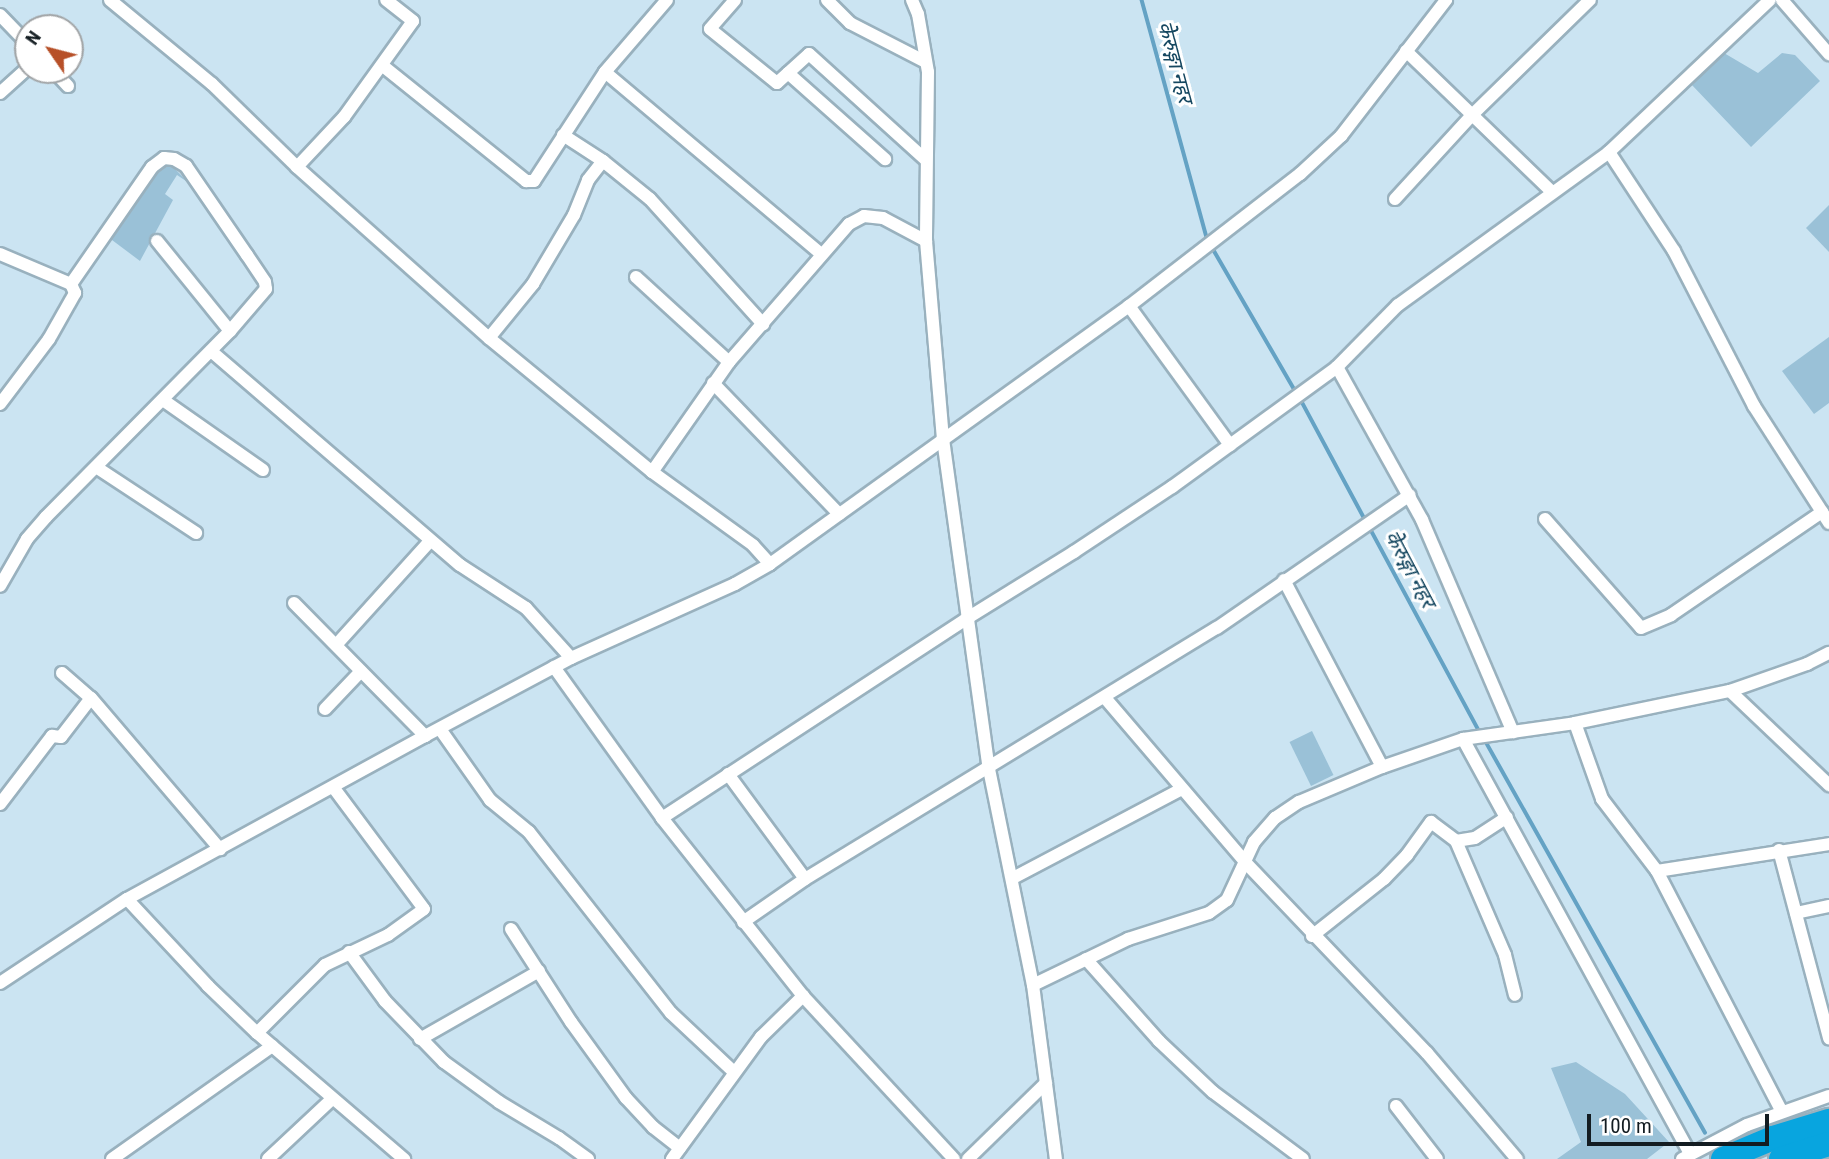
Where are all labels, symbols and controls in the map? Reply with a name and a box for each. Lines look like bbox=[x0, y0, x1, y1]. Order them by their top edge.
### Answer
north arrow bbox=[14, 14, 84, 84]
water label: केेरुङ्गा नहर bbox=[1152, 18, 1198, 106]
text: N bbox=[20, 26, 46, 49]
water label: केेरुङ्गा नहर bbox=[1379, 526, 1441, 612]
scale bar bbox=[1591, 1100, 1773, 1144]
text: 100 m bbox=[1600, 1114, 1652, 1138]

